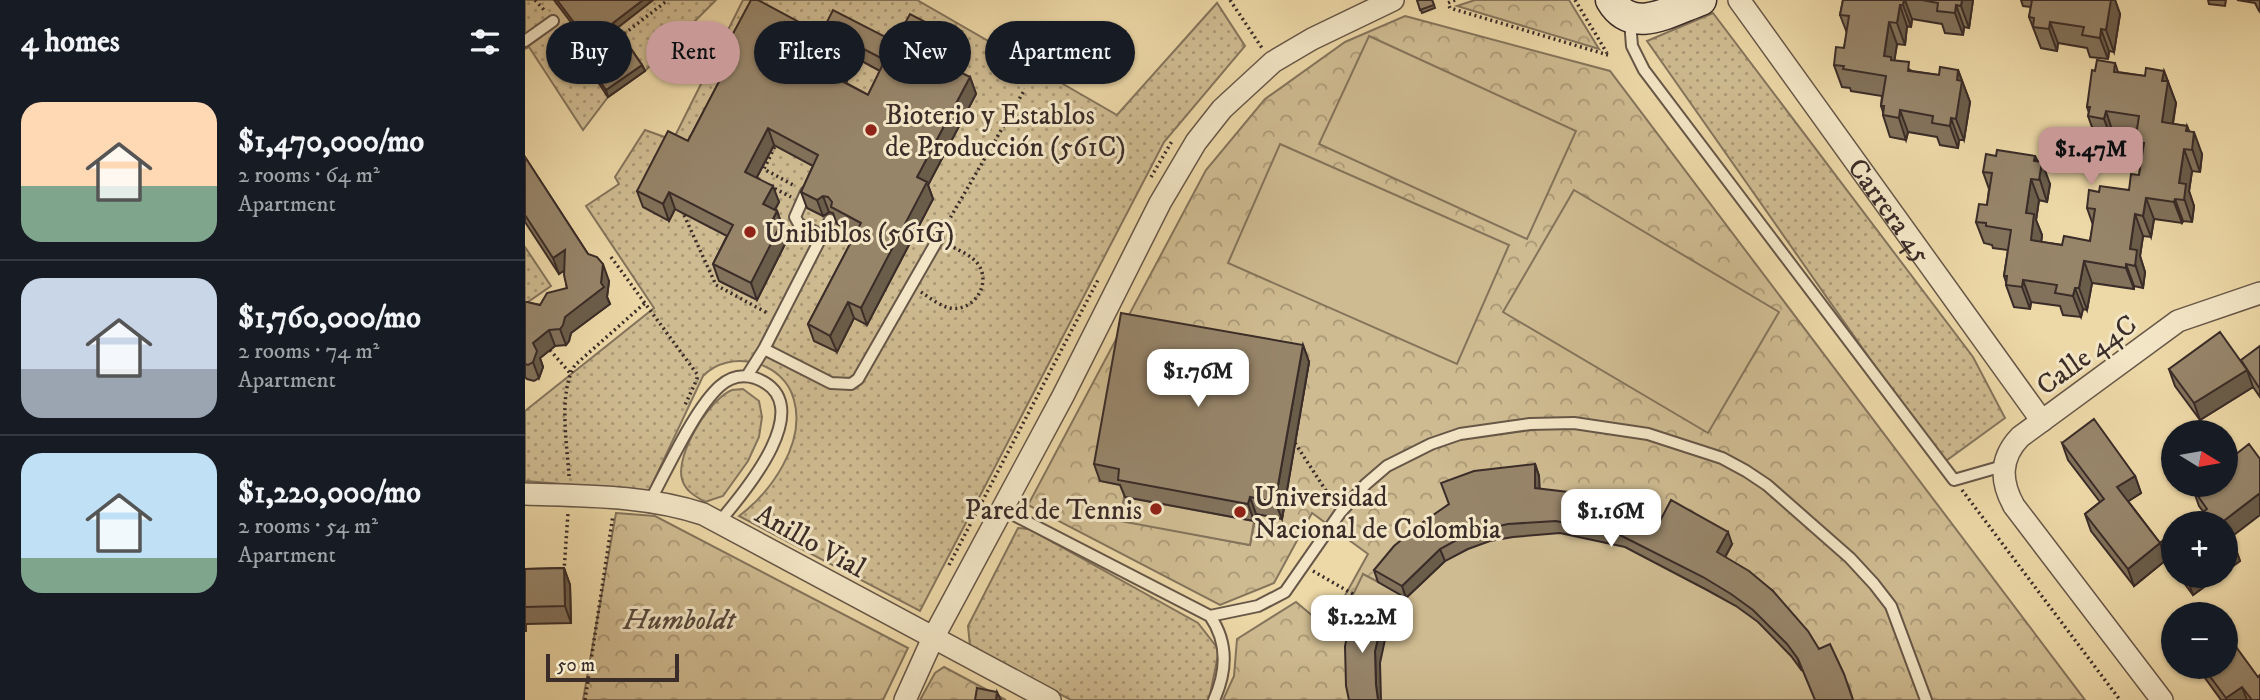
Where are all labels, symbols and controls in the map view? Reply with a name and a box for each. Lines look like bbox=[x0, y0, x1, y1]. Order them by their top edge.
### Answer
chip: Buy bbox=[546, 21, 632, 84]
chip: Rent bbox=[646, 21, 740, 84]
chip: Filters bbox=[754, 21, 865, 84]
chip: New bbox=[879, 21, 971, 84]
chip: Apartment bbox=[985, 21, 1135, 84]
icon: filters bbox=[466, 23, 504, 61]
text: 4 homes bbox=[21, 24, 120, 61]
place label: Bioterio y Establos de Producción (561C) bbox=[885, 98, 1126, 165]
marker: Bioterio y Establos de Producción (561C) bbox=[863, 122, 879, 138]
text: $1,470,000/mo bbox=[238, 124, 424, 161]
pin: $1.47M bbox=[2034, 128, 2148, 187]
icon: home bbox=[77, 130, 161, 214]
text: $1.47M bbox=[2055, 135, 2127, 164]
street label: Carrera 45 bbox=[1839, 152, 1939, 271]
text: 2 rooms · 64 m² bbox=[238, 161, 380, 190]
text: Apartment bbox=[238, 190, 336, 219]
place label: Unibiblos (561G) bbox=[764, 216, 954, 251]
marker: Unibiblos (561G) bbox=[742, 224, 758, 240]
text: $1,760,000/mo bbox=[238, 300, 421, 337]
icon: home bbox=[77, 306, 161, 390]
street label: Calle 44C bbox=[2030, 307, 2144, 403]
text: 2 rooms · 74 m² bbox=[238, 337, 379, 366]
pin: $1.76M bbox=[1141, 350, 1255, 409]
text: $1.76M bbox=[1163, 357, 1233, 386]
text: Apartment bbox=[238, 366, 336, 395]
north arrow bbox=[2161, 420, 2238, 497]
map controls bbox=[2161, 420, 2238, 679]
text: $1,220,000/mo bbox=[238, 475, 421, 512]
place label: Universidad Nacional de Colombia bbox=[1254, 480, 1501, 547]
icon: home bbox=[77, 481, 161, 565]
pin: $1.16M bbox=[1554, 490, 1668, 549]
place label: Pared de Tennis bbox=[964, 493, 1142, 528]
street label: Anillo Vial bbox=[749, 497, 872, 586]
text: $1.16M bbox=[1577, 497, 1645, 526]
marker: Pared de Tennis bbox=[1148, 501, 1164, 517]
marker: Universidad Nacional de Colombia bbox=[1232, 504, 1248, 520]
button: + bbox=[2161, 511, 2238, 588]
text: 2 rooms · 54 m² bbox=[238, 512, 378, 541]
text: Apartment bbox=[238, 541, 336, 570]
pin: $1.22M bbox=[1305, 596, 1419, 655]
button: − bbox=[2161, 602, 2238, 679]
park label: Humboldt bbox=[622, 603, 737, 638]
text: $1.22M bbox=[1327, 603, 1397, 632]
scale bar bbox=[546, 651, 679, 683]
text: 50 m bbox=[557, 654, 595, 677]

